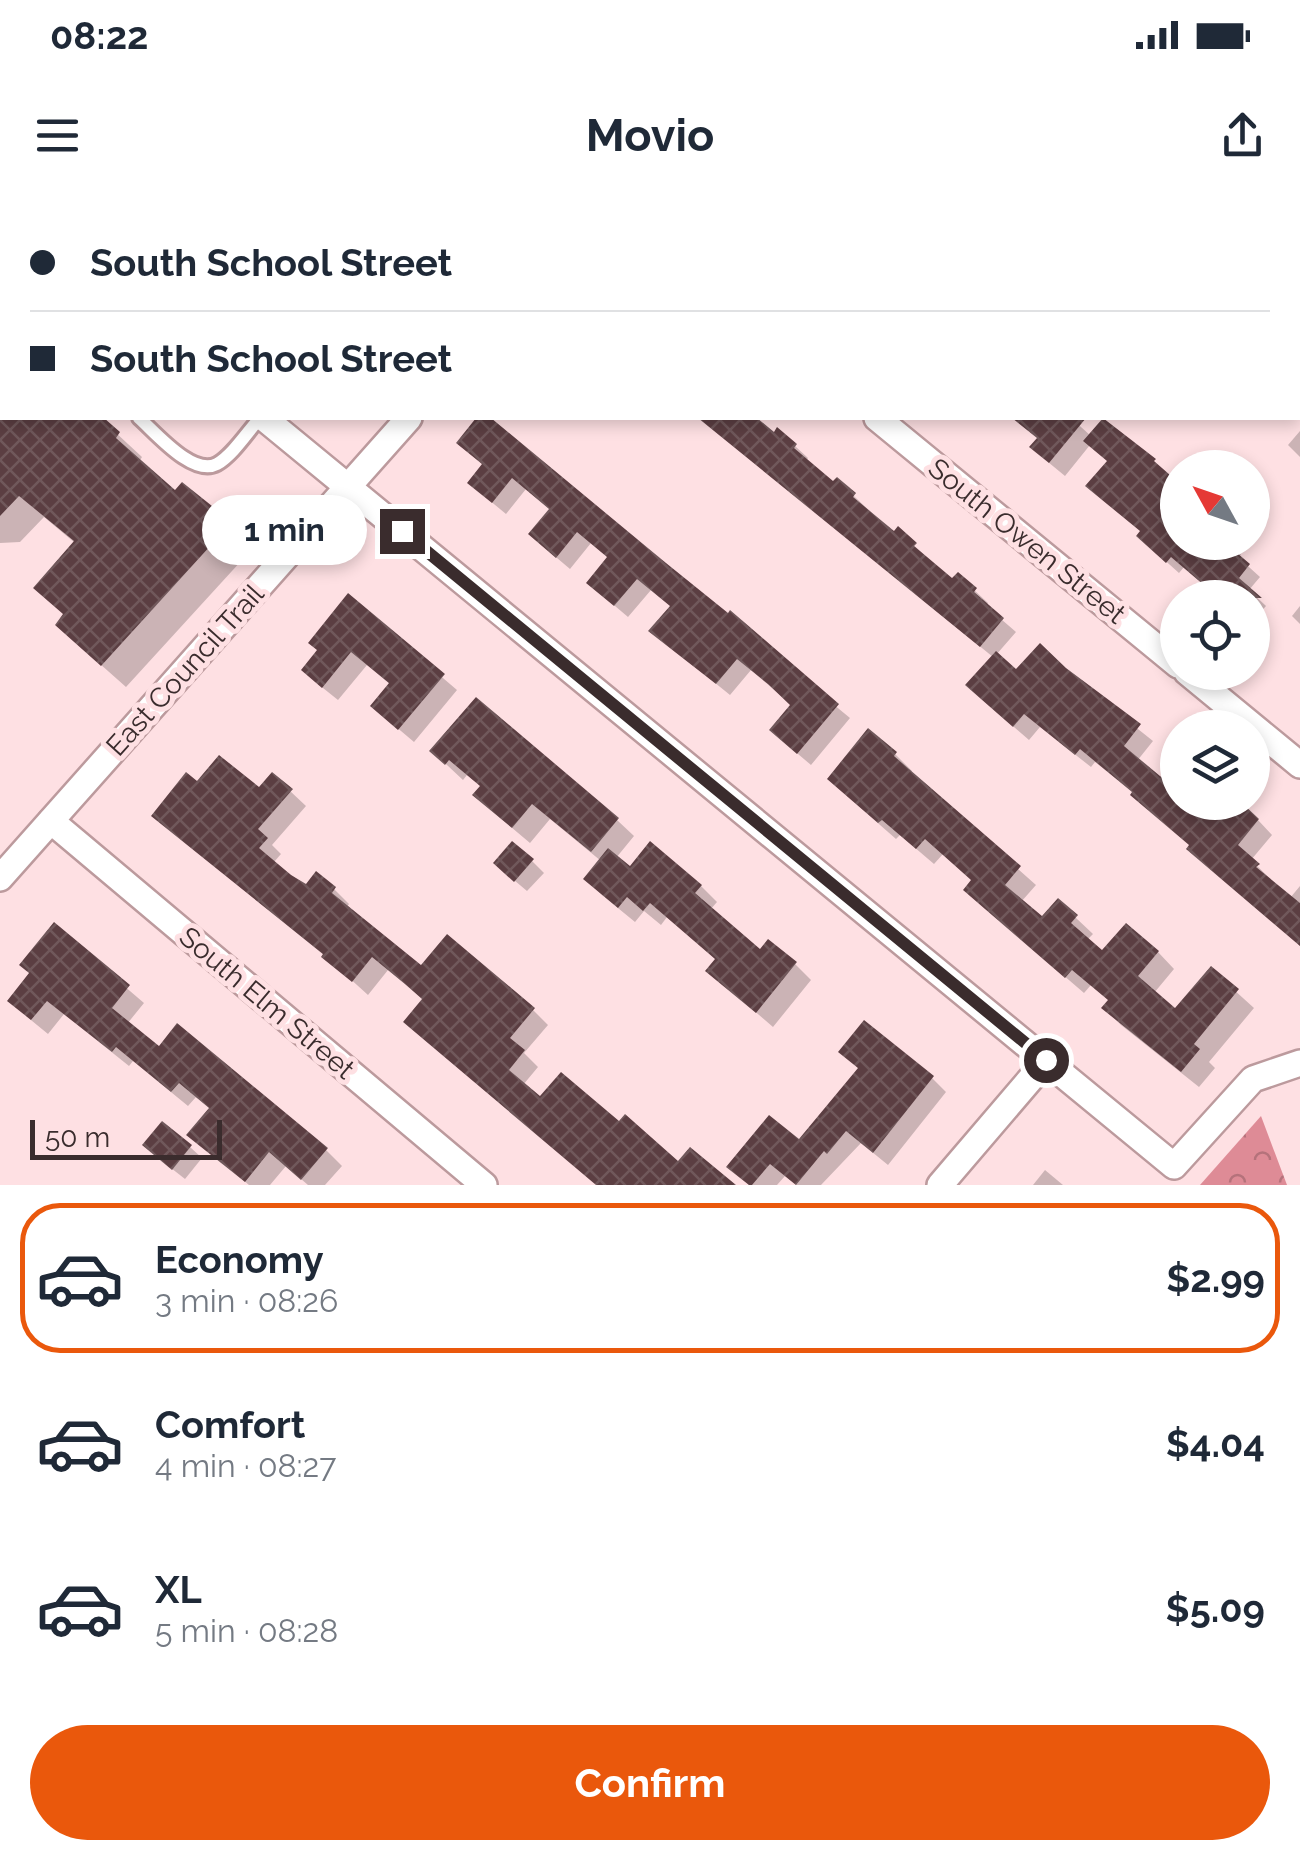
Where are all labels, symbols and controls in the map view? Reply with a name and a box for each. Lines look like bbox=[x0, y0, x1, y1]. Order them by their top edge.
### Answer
text: 08:22 bbox=[50, 13, 149, 58]
icon: menu bbox=[30, 108, 85, 163]
icon: share bbox=[1215, 108, 1270, 163]
text: Movio bbox=[586, 109, 714, 162]
text: South School Street bbox=[90, 240, 452, 285]
text: South School Street bbox=[90, 336, 452, 381]
north arrow bbox=[1160, 450, 1270, 560]
map controls bbox=[1160, 450, 1270, 820]
street label: South Owen Street bbox=[922, 451, 1133, 631]
callout: 1 min bbox=[202, 496, 367, 566]
route end bbox=[380, 509, 425, 554]
text: 1 min bbox=[244, 511, 325, 548]
street label: East Council Trail bbox=[99, 577, 271, 762]
button: locate bbox=[1160, 580, 1270, 690]
button: layers bbox=[1160, 710, 1270, 820]
street label: South Elm Street bbox=[173, 920, 362, 1086]
route start bbox=[1024, 1038, 1069, 1083]
scale bar bbox=[30, 1115, 222, 1160]
text: 50 m bbox=[45, 1121, 110, 1154]
icon: car bbox=[35, 1233, 125, 1323]
text: Economy bbox=[155, 1237, 324, 1282]
text: $2.99 bbox=[1166, 1256, 1265, 1301]
text: 3 min · 08:26 bbox=[155, 1282, 338, 1319]
icon: car bbox=[35, 1398, 125, 1488]
text: Comfort bbox=[155, 1402, 305, 1447]
text: $4.04 bbox=[1166, 1421, 1265, 1466]
text: 4 min · 08:27 bbox=[155, 1447, 336, 1484]
icon: car bbox=[35, 1563, 125, 1653]
text: XL bbox=[155, 1567, 202, 1612]
text: $5.09 bbox=[1166, 1586, 1265, 1631]
text: 5 min · 08:28 bbox=[155, 1612, 338, 1649]
button: Confirm bbox=[30, 1725, 1270, 1840]

